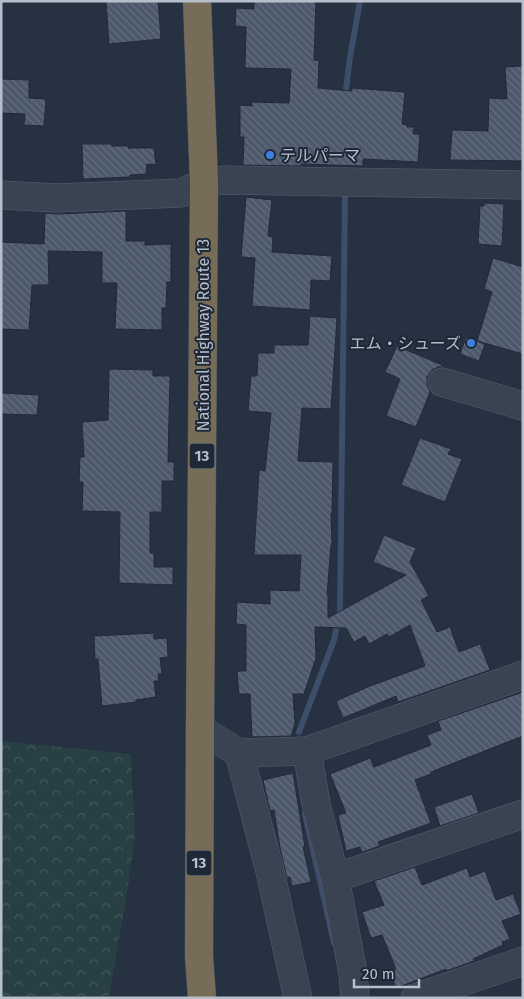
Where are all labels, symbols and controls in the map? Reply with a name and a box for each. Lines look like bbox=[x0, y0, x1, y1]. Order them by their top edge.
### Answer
place label: テルパーマ bbox=[280, 146, 360, 165]
marker: テルパーマ bbox=[264, 149, 276, 161]
street label: National Highway Route 13 bbox=[194, 239, 213, 431]
place label: エム・シューズ bbox=[350, 334, 461, 353]
marker: エム・シューズ bbox=[465, 337, 477, 349]
road number: 13 bbox=[190, 444, 214, 468]
road number: 13 bbox=[186, 850, 212, 876]
scale bar bbox=[354, 956, 419, 988]
text: 20 m bbox=[362, 965, 395, 983]

